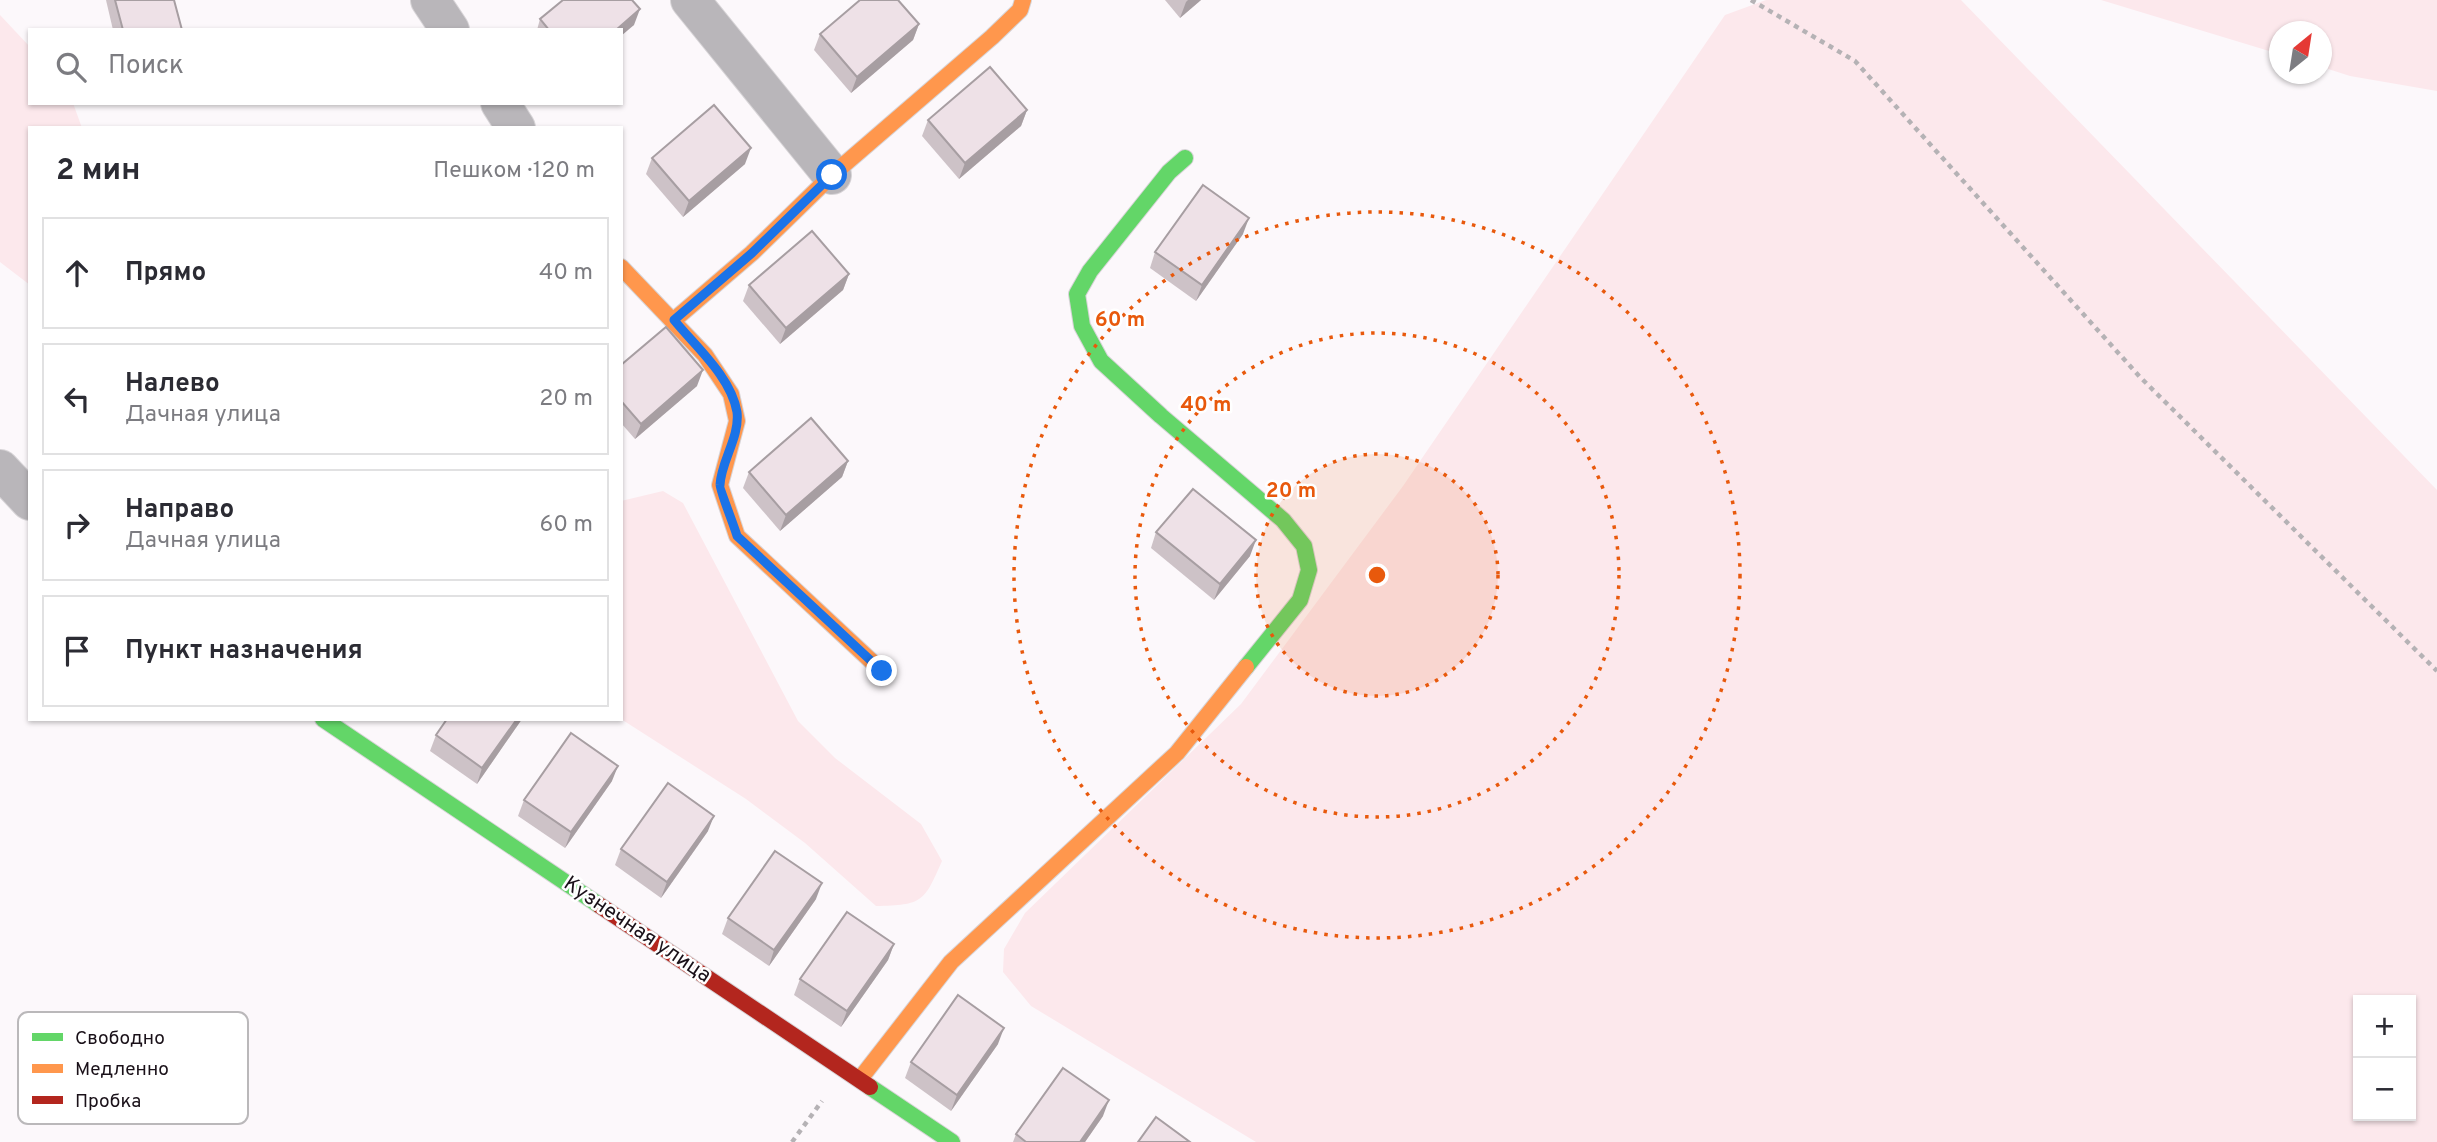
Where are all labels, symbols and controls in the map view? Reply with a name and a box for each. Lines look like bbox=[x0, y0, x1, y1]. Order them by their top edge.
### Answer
north arrow bbox=[2269, 21, 2332, 84]
search box bbox=[28, 28, 623, 105]
icon: search bbox=[52, 48, 90, 86]
text: Поиск bbox=[108, 50, 184, 83]
text: 2 мин bbox=[56, 153, 140, 190]
text: Пешком · 120 m bbox=[433, 157, 595, 186]
route start bbox=[816, 159, 847, 190]
icon: ahead bbox=[58, 254, 96, 292]
text: Прямо bbox=[125, 257, 206, 290]
text: 40 m bbox=[539, 259, 593, 288]
text: 60 m bbox=[1095, 307, 1145, 334]
text: Налево bbox=[125, 368, 220, 401]
icon: left bbox=[58, 380, 96, 418]
text: 20 m bbox=[539, 385, 593, 414]
text: 40 m bbox=[1181, 392, 1231, 419]
text: Дачная улица bbox=[125, 401, 281, 430]
text: 20 m bbox=[1266, 478, 1316, 505]
text: Направо bbox=[125, 494, 234, 527]
icon: right bbox=[58, 506, 96, 544]
text: 60 m bbox=[540, 511, 593, 540]
text: Дачная улица bbox=[125, 527, 281, 556]
centre of rings bbox=[1365, 563, 1389, 587]
icon: arrive bbox=[58, 632, 96, 670]
text: Пункт назначения bbox=[125, 635, 363, 668]
route end bbox=[866, 655, 897, 686]
street label: Кузнечная улица bbox=[558, 871, 716, 989]
map controls bbox=[2353, 995, 2416, 1121]
button: + bbox=[2353, 995, 2416, 1058]
legend bbox=[18, 1012, 248, 1124]
text: Свободно bbox=[75, 1027, 165, 1051]
text: Медленно bbox=[75, 1058, 169, 1082]
button: − bbox=[2353, 1058, 2416, 1121]
text: Пробка bbox=[75, 1090, 141, 1114]

